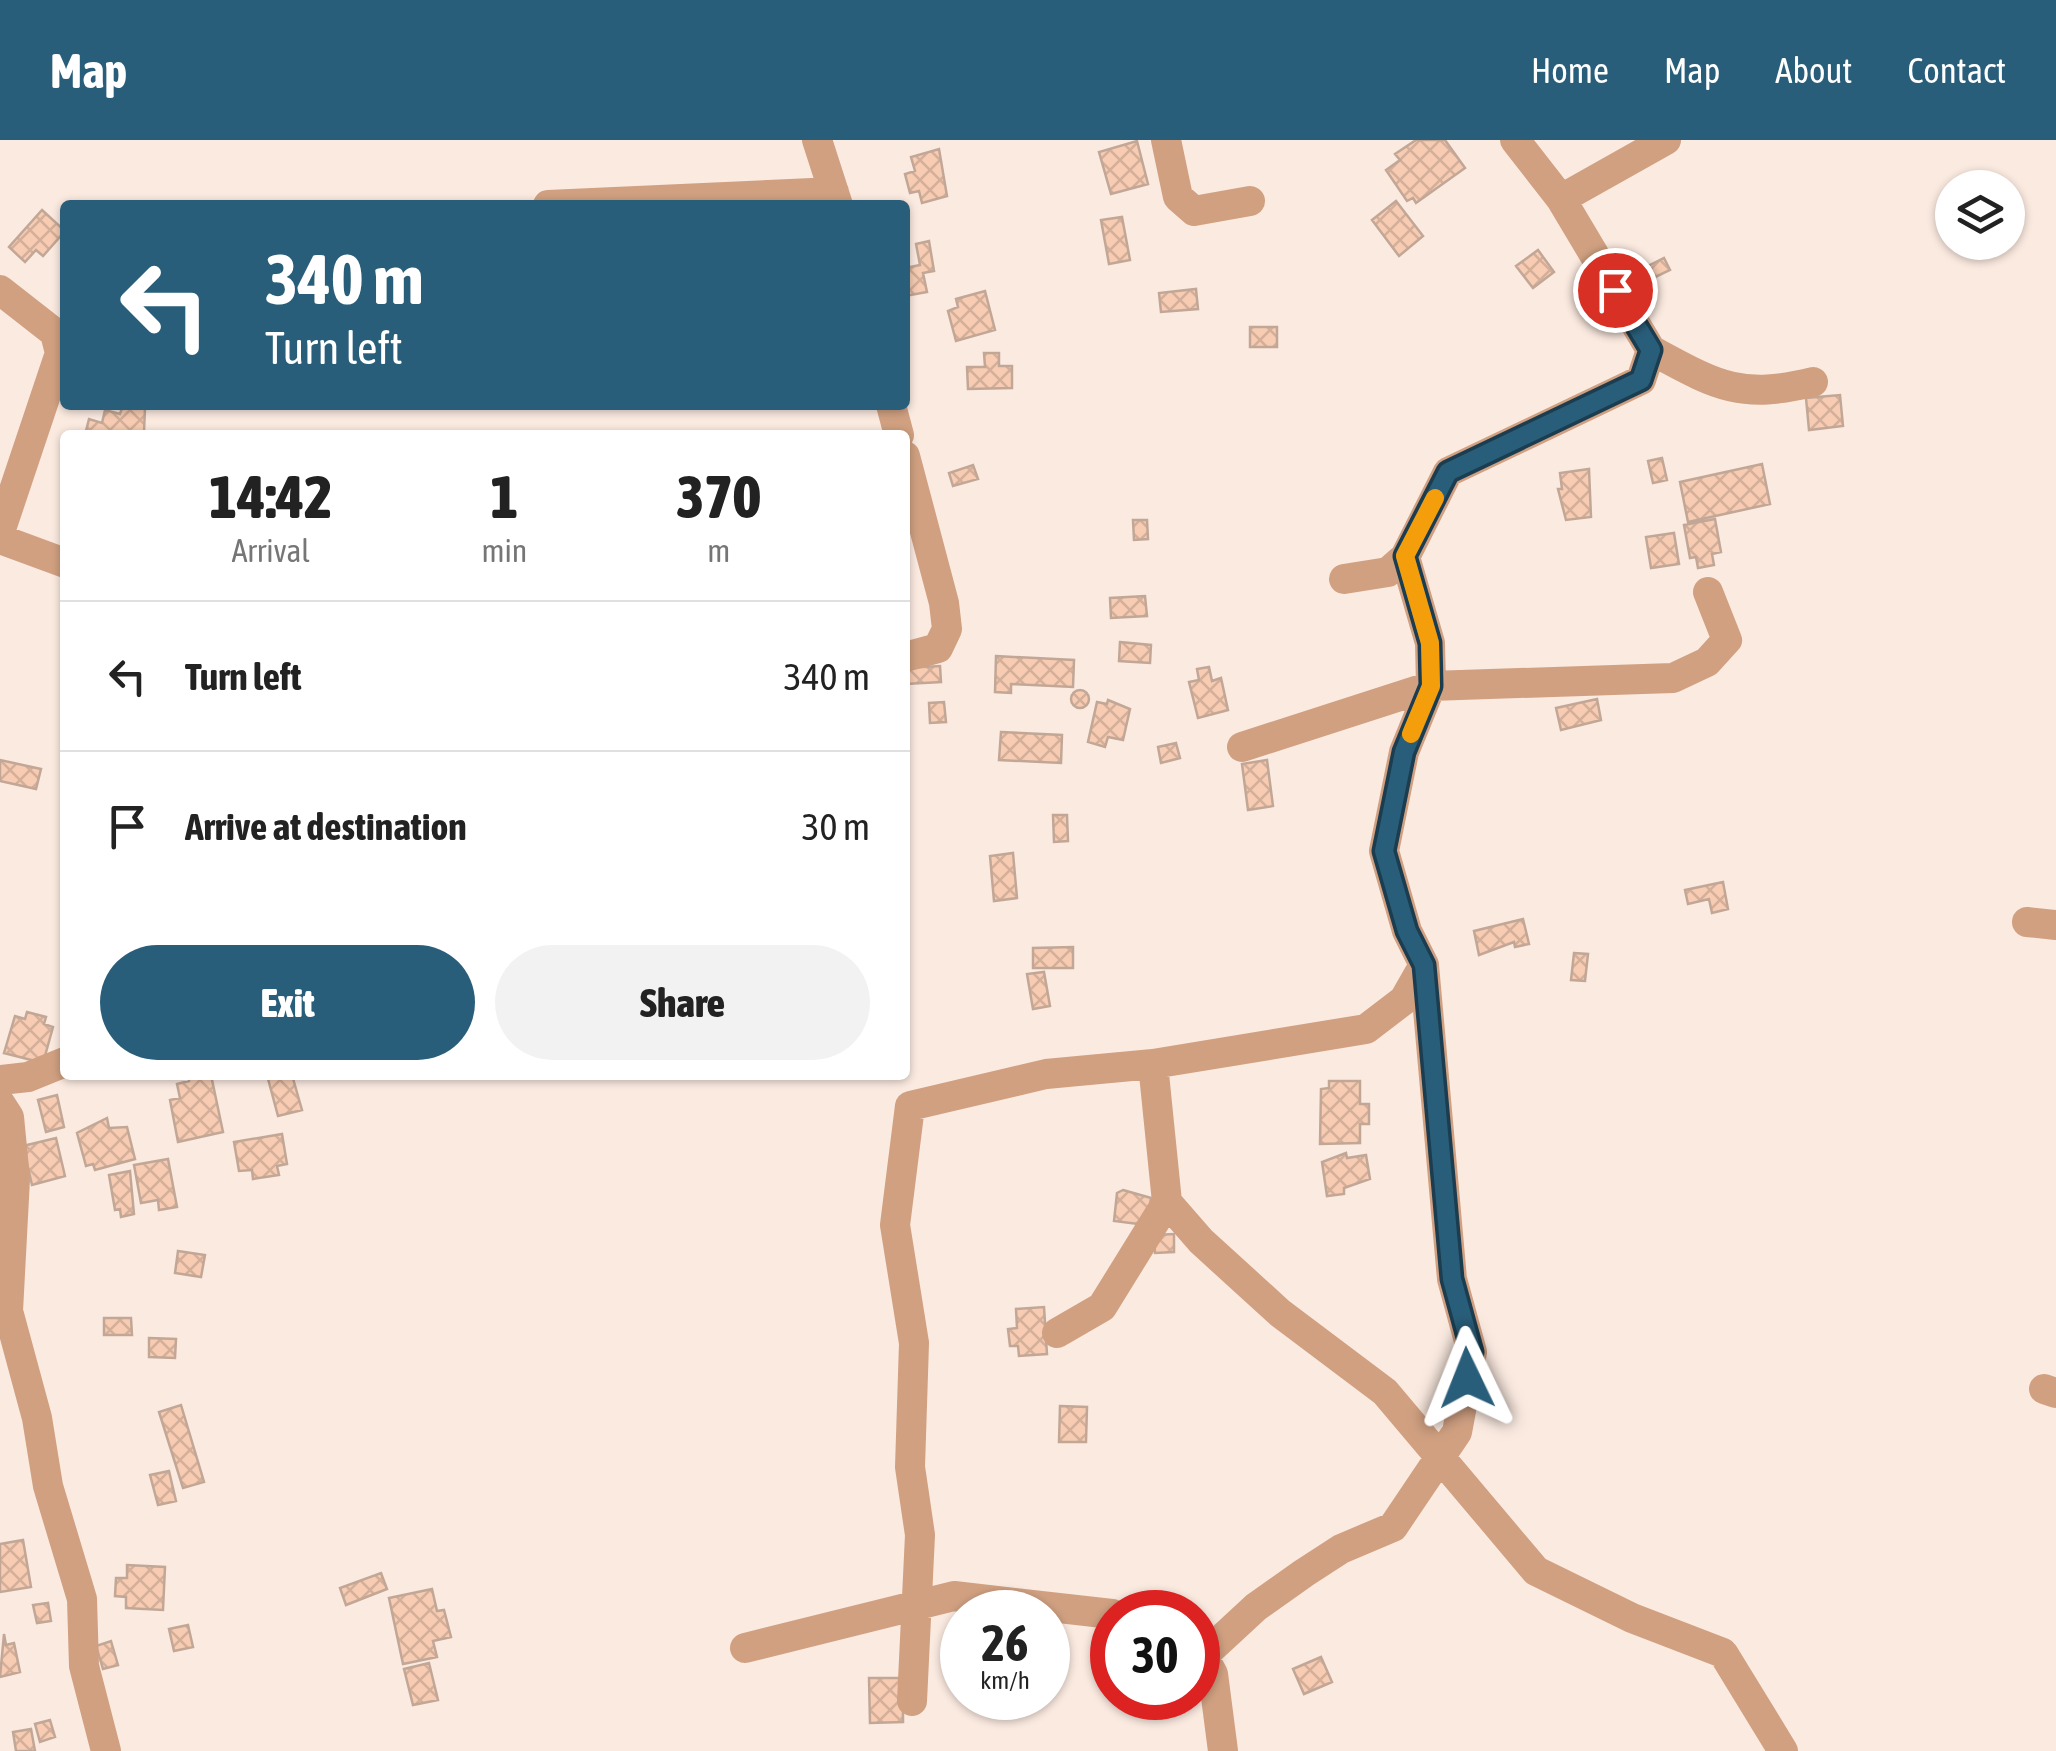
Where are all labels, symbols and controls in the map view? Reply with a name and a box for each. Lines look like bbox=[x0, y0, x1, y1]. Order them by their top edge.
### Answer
text: Map bbox=[50, 43, 127, 98]
text: Home bbox=[1531, 50, 1609, 90]
text: Map bbox=[1664, 50, 1720, 90]
text: About bbox=[1775, 50, 1852, 90]
text: Contact bbox=[1907, 50, 2006, 90]
map controls bbox=[1935, 170, 2025, 260]
button: layers bbox=[1935, 170, 2025, 260]
text: 340 m bbox=[265, 239, 424, 319]
icon: left bbox=[100, 240, 230, 370]
pin bbox=[1573, 248, 1658, 333]
icon: arrive bbox=[1588, 263, 1643, 318]
text: Turn left bbox=[265, 322, 403, 374]
text: 14:42 bbox=[209, 462, 332, 531]
text: 1 bbox=[490, 462, 519, 531]
text: 370 bbox=[676, 462, 761, 531]
text: Arrival bbox=[232, 532, 310, 569]
text: min bbox=[481, 532, 527, 569]
text: m bbox=[707, 532, 730, 569]
icon: left bbox=[100, 649, 155, 704]
text: Turn left bbox=[185, 655, 301, 698]
text: 340 m bbox=[784, 655, 870, 698]
icon: arrive bbox=[100, 799, 155, 854]
text: Arrive at destination bbox=[185, 805, 467, 848]
text: 30 m bbox=[802, 805, 870, 848]
button: Exit bbox=[100, 945, 475, 1060]
button: Share bbox=[495, 945, 870, 1060]
position arrow bbox=[1415, 1326, 1519, 1430]
speed limit sign: 30 bbox=[1090, 1590, 1220, 1720]
text: 26 bbox=[981, 1614, 1028, 1672]
text: km/h bbox=[980, 1666, 1030, 1694]

